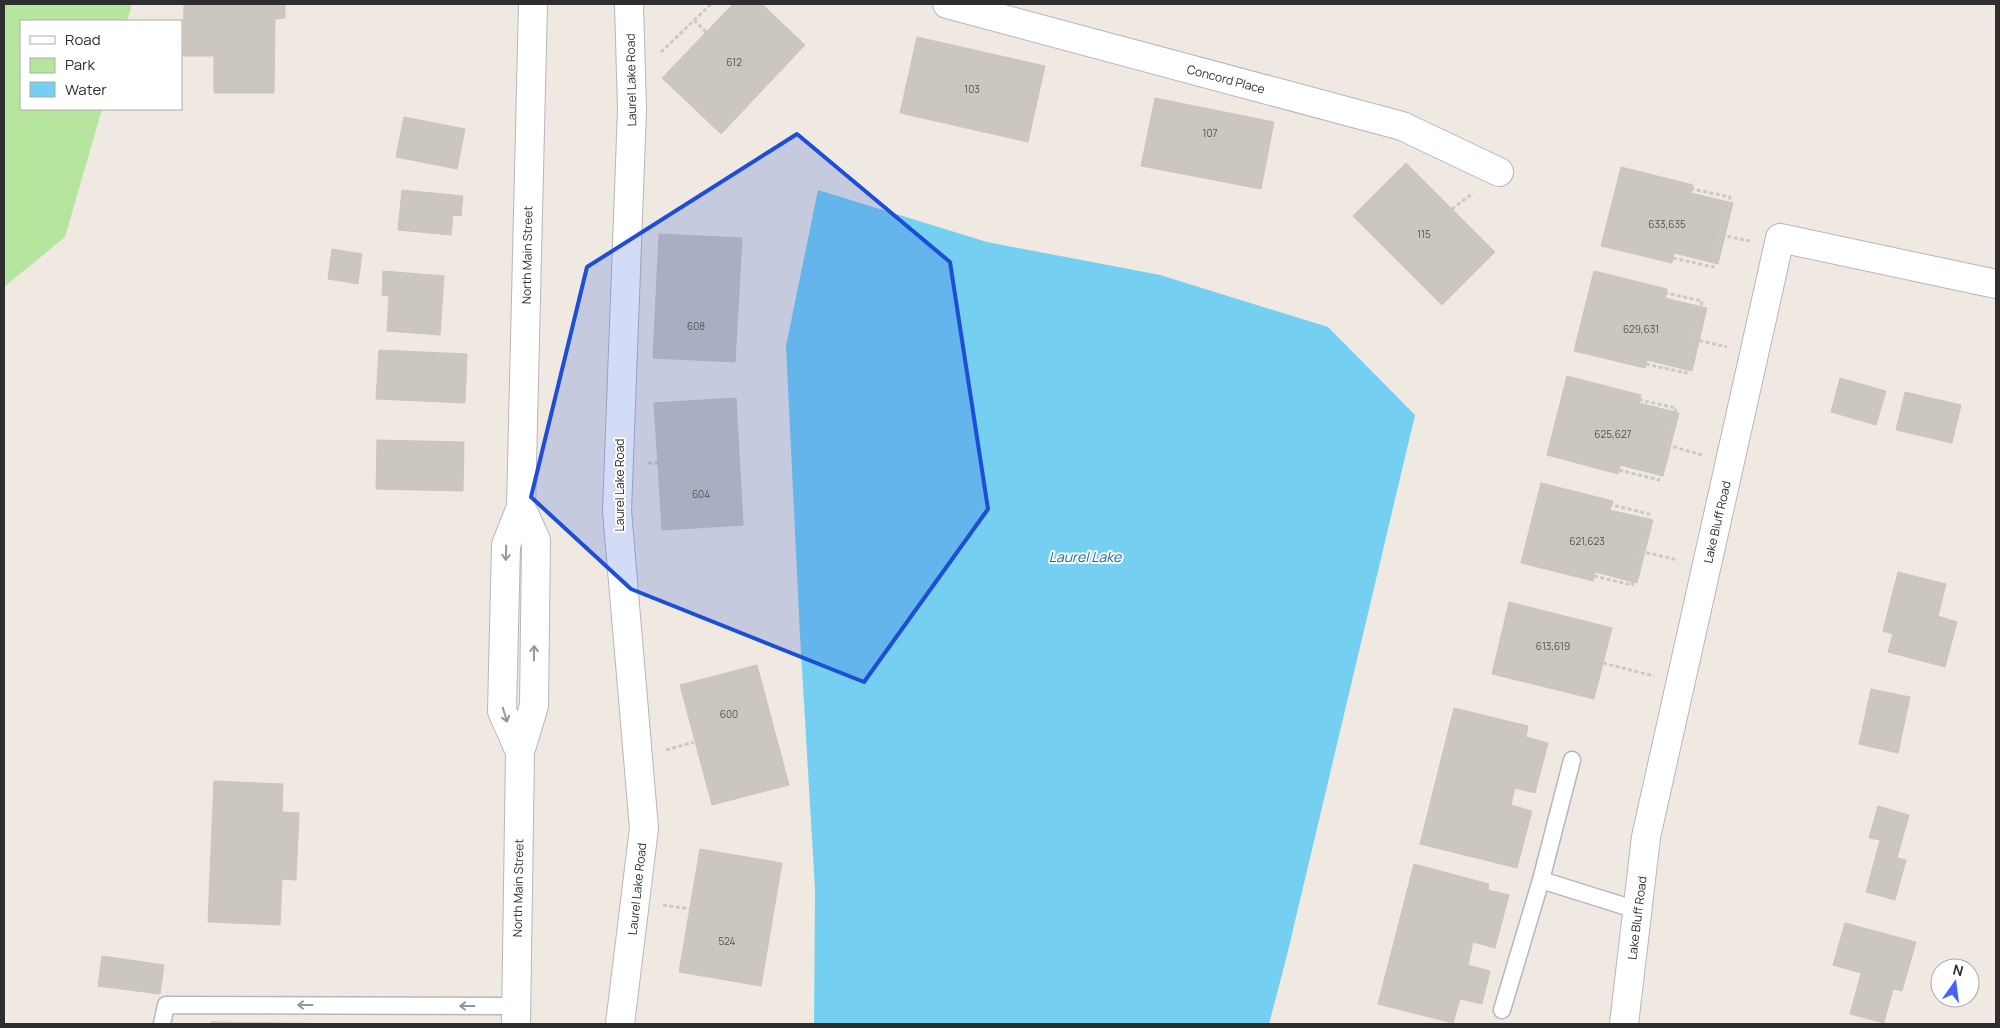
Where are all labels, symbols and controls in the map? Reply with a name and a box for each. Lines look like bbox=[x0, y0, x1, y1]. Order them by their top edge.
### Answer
legend bbox=[20, 20, 182, 110]
text: Road bbox=[65, 29, 101, 50]
street label: Laurel Lake Road bbox=[622, 33, 640, 127]
text: Park bbox=[65, 54, 95, 75]
house number: 612 bbox=[726, 55, 742, 69]
street label: Concord Place bbox=[1185, 60, 1267, 98]
text: Water bbox=[65, 79, 107, 100]
house number: 103 bbox=[964, 82, 980, 96]
house number: 107 bbox=[1202, 126, 1218, 140]
street label: North Main Street bbox=[518, 206, 536, 304]
house number: 633,635 bbox=[1648, 217, 1686, 231]
house number: 115 bbox=[1417, 227, 1431, 241]
house number: 608 bbox=[687, 319, 705, 333]
house number: 629,631 bbox=[1623, 322, 1659, 336]
house number: 625,627 bbox=[1594, 427, 1632, 441]
street label: Laurel Lake Road bbox=[611, 439, 628, 531]
street label: Lake Bluff Road bbox=[1699, 479, 1735, 565]
house number: 604 bbox=[692, 487, 710, 501]
house number: 621,623 bbox=[1569, 534, 1605, 548]
one-way arrow bbox=[502, 545, 511, 561]
water label: Laurel Lake bbox=[1049, 547, 1122, 566]
house number: 613,619 bbox=[1536, 639, 1570, 653]
one-way arrow bbox=[529, 645, 539, 662]
one-way arrow bbox=[500, 707, 510, 723]
house number: 600 bbox=[720, 707, 738, 721]
street label: North Main Street bbox=[509, 839, 527, 937]
street label: Laurel Lake Road bbox=[624, 842, 650, 936]
street label: Lake Bluff Road bbox=[1623, 875, 1651, 961]
house number: 524 bbox=[719, 934, 736, 948]
north arrow bbox=[1930, 958, 1980, 1008]
text: N bbox=[1951, 959, 1965, 980]
one-way arrow bbox=[297, 1000, 313, 1010]
one-way arrow bbox=[459, 1001, 476, 1011]

